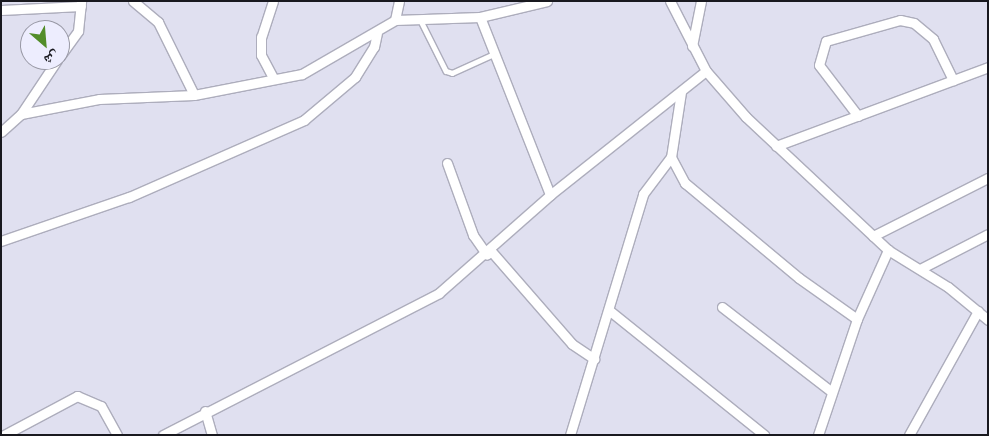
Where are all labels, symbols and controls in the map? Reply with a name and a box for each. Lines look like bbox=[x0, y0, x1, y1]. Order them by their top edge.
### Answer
north arrow bbox=[20, 20, 70, 70]
text: ش bbox=[40, 45, 63, 70]

